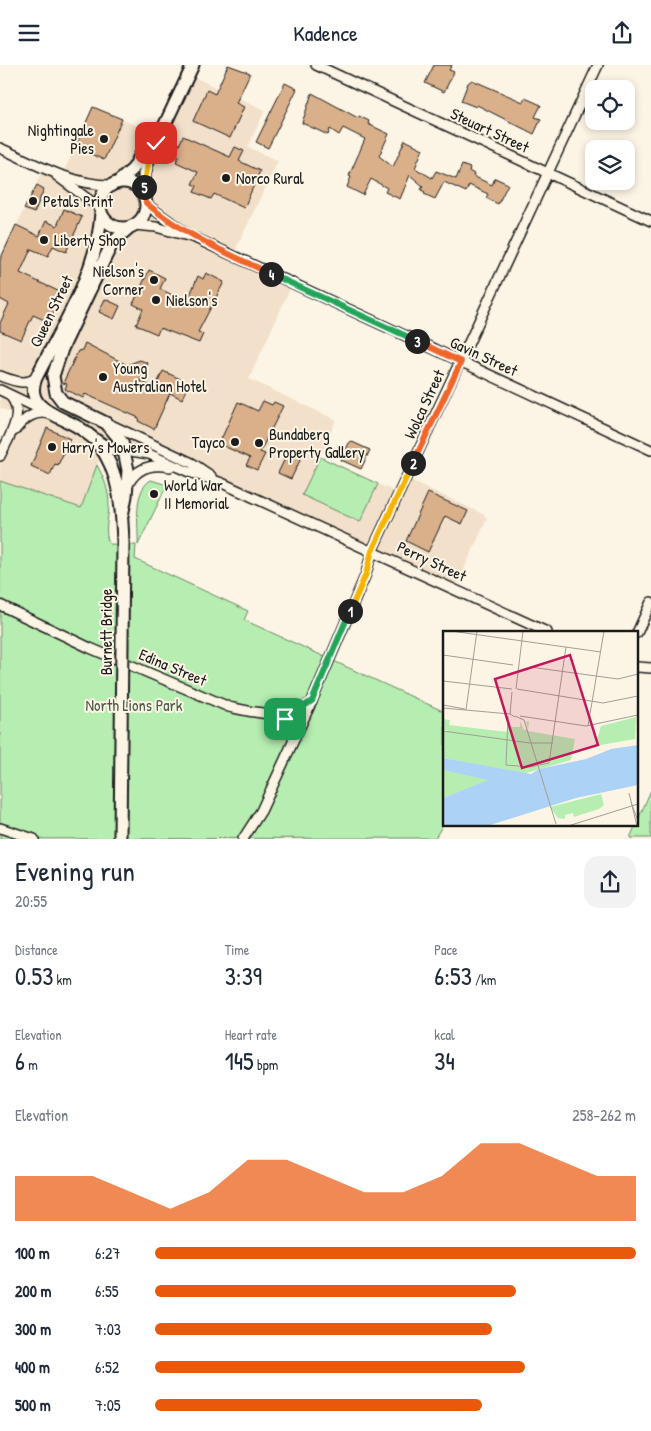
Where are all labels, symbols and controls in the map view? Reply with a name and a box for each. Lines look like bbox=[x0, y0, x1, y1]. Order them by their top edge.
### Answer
text: Kadence bbox=[293, 18, 358, 48]
icon: menu bbox=[15, 19, 43, 47]
icon: share bbox=[608, 19, 636, 47]
map controls bbox=[585, 80, 635, 190]
button: locate bbox=[585, 80, 635, 130]
street label: Steuart Street bbox=[447, 102, 533, 158]
place label: Nightingale Pies bbox=[28, 119, 95, 159]
pin bbox=[135, 122, 177, 164]
icon: check bbox=[142, 129, 170, 157]
marker: Nightingale Pies bbox=[98, 133, 110, 145]
button: layers bbox=[585, 140, 635, 190]
place label: Norco Rural bbox=[236, 167, 305, 189]
marker: Norco Rural bbox=[220, 172, 232, 184]
pin: 5 bbox=[132, 175, 156, 199]
text: 5 bbox=[142, 178, 147, 197]
place label: Petals Print bbox=[43, 190, 114, 212]
marker: Petals Print bbox=[27, 195, 39, 207]
place label: Liberty Shop bbox=[54, 229, 126, 251]
marker: Liberty Shop bbox=[38, 234, 50, 246]
place label: Nielson's Corner bbox=[93, 260, 144, 300]
pin: 4 bbox=[258, 261, 284, 287]
text: 4 bbox=[269, 265, 274, 284]
street label: Queen Street bbox=[24, 271, 78, 351]
marker: Nielson's Corner bbox=[148, 274, 160, 286]
place label: Nielson's bbox=[166, 289, 217, 311]
marker: Nielson's bbox=[150, 294, 162, 306]
pin: 3 bbox=[404, 329, 430, 353]
street label: Gavin Street bbox=[447, 331, 522, 381]
text: 3 bbox=[414, 332, 421, 351]
place label: Young Australian Hotel bbox=[113, 357, 207, 397]
street label: Wolca Street bbox=[398, 365, 450, 442]
marker: Young Australian Hotel bbox=[97, 371, 109, 383]
place label: Bundaberg Property Gallery bbox=[269, 423, 365, 463]
place label: Tayco bbox=[192, 431, 226, 453]
place label: Harry's Mowers bbox=[62, 436, 149, 458]
marker: Tayco bbox=[229, 436, 241, 448]
marker: Bundaberg Property Gallery bbox=[253, 437, 265, 449]
marker: Harry's Mowers bbox=[46, 441, 58, 453]
pin: 2 bbox=[400, 451, 426, 475]
text: 2 bbox=[410, 454, 417, 473]
place label: World War II Memorial bbox=[164, 474, 229, 514]
marker: World War II Memorial bbox=[148, 488, 160, 500]
street label: Perry Street bbox=[394, 535, 471, 587]
street label: Burnett Bridge bbox=[95, 588, 117, 675]
pin: 1 bbox=[338, 599, 362, 623]
text: 1 bbox=[348, 602, 353, 621]
inset map bbox=[443, 631, 638, 826]
street label: Edina Street bbox=[136, 643, 211, 691]
park label: North Lions Park bbox=[86, 694, 183, 716]
pin bbox=[264, 698, 306, 740]
icon: arrive bbox=[271, 705, 299, 733]
text: Evening run bbox=[15, 852, 135, 890]
button: share bbox=[584, 856, 636, 908]
text: 20:55 bbox=[15, 890, 47, 912]
text: Distance bbox=[15, 940, 58, 959]
text: Time bbox=[225, 940, 249, 959]
text: Pace bbox=[434, 940, 458, 959]
text: 0.53 bbox=[15, 959, 53, 993]
text: 3:39 bbox=[225, 959, 262, 993]
text: 6:53 bbox=[434, 959, 472, 993]
text: km bbox=[53, 970, 72, 989]
text: /km bbox=[472, 970, 496, 989]
text: Elevation bbox=[15, 1025, 62, 1044]
text: Heart rate bbox=[225, 1025, 277, 1044]
text: kcal bbox=[434, 1025, 455, 1044]
text: 6 bbox=[15, 1044, 25, 1078]
text: 145 bbox=[225, 1044, 254, 1078]
text: 34 bbox=[434, 1044, 455, 1078]
text: m bbox=[25, 1055, 38, 1074]
text: bpm bbox=[254, 1055, 278, 1074]
text: Elevation bbox=[15, 1104, 68, 1126]
text: 258–262 m bbox=[572, 1104, 636, 1126]
text: 100 m bbox=[15, 1242, 50, 1264]
text: 6:27 bbox=[95, 1242, 121, 1264]
text: 200 m bbox=[15, 1280, 51, 1302]
text: 6:55 bbox=[95, 1280, 119, 1302]
text: 300 m bbox=[15, 1318, 51, 1340]
text: 7:03 bbox=[95, 1318, 121, 1340]
text: 400 m bbox=[15, 1356, 50, 1378]
text: 6:52 bbox=[95, 1356, 119, 1378]
text: 500 m bbox=[15, 1394, 51, 1416]
text: 7:05 bbox=[95, 1394, 121, 1416]

